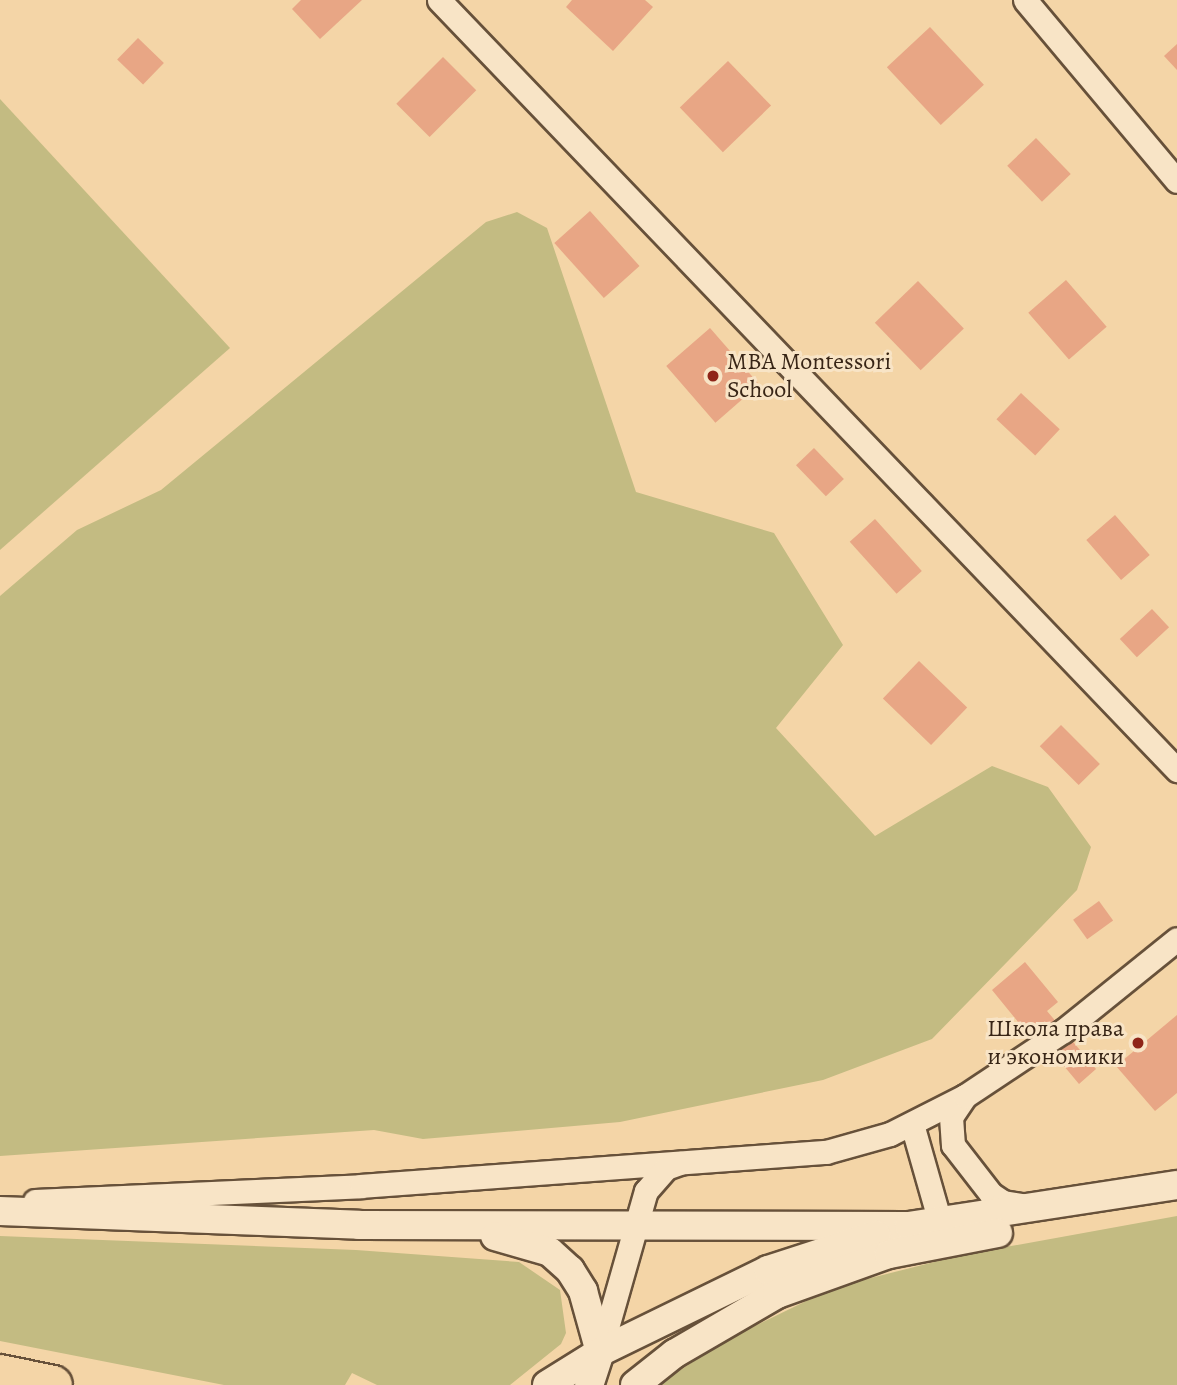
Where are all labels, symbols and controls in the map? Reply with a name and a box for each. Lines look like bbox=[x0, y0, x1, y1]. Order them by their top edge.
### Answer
place label: MBA Montessori School bbox=[727, 348, 891, 404]
marker: MBA Montessori School bbox=[705, 368, 721, 384]
place label: Школа права и экономики bbox=[987, 1015, 1124, 1071]
marker: Школа права и экономики bbox=[1130, 1035, 1146, 1051]

